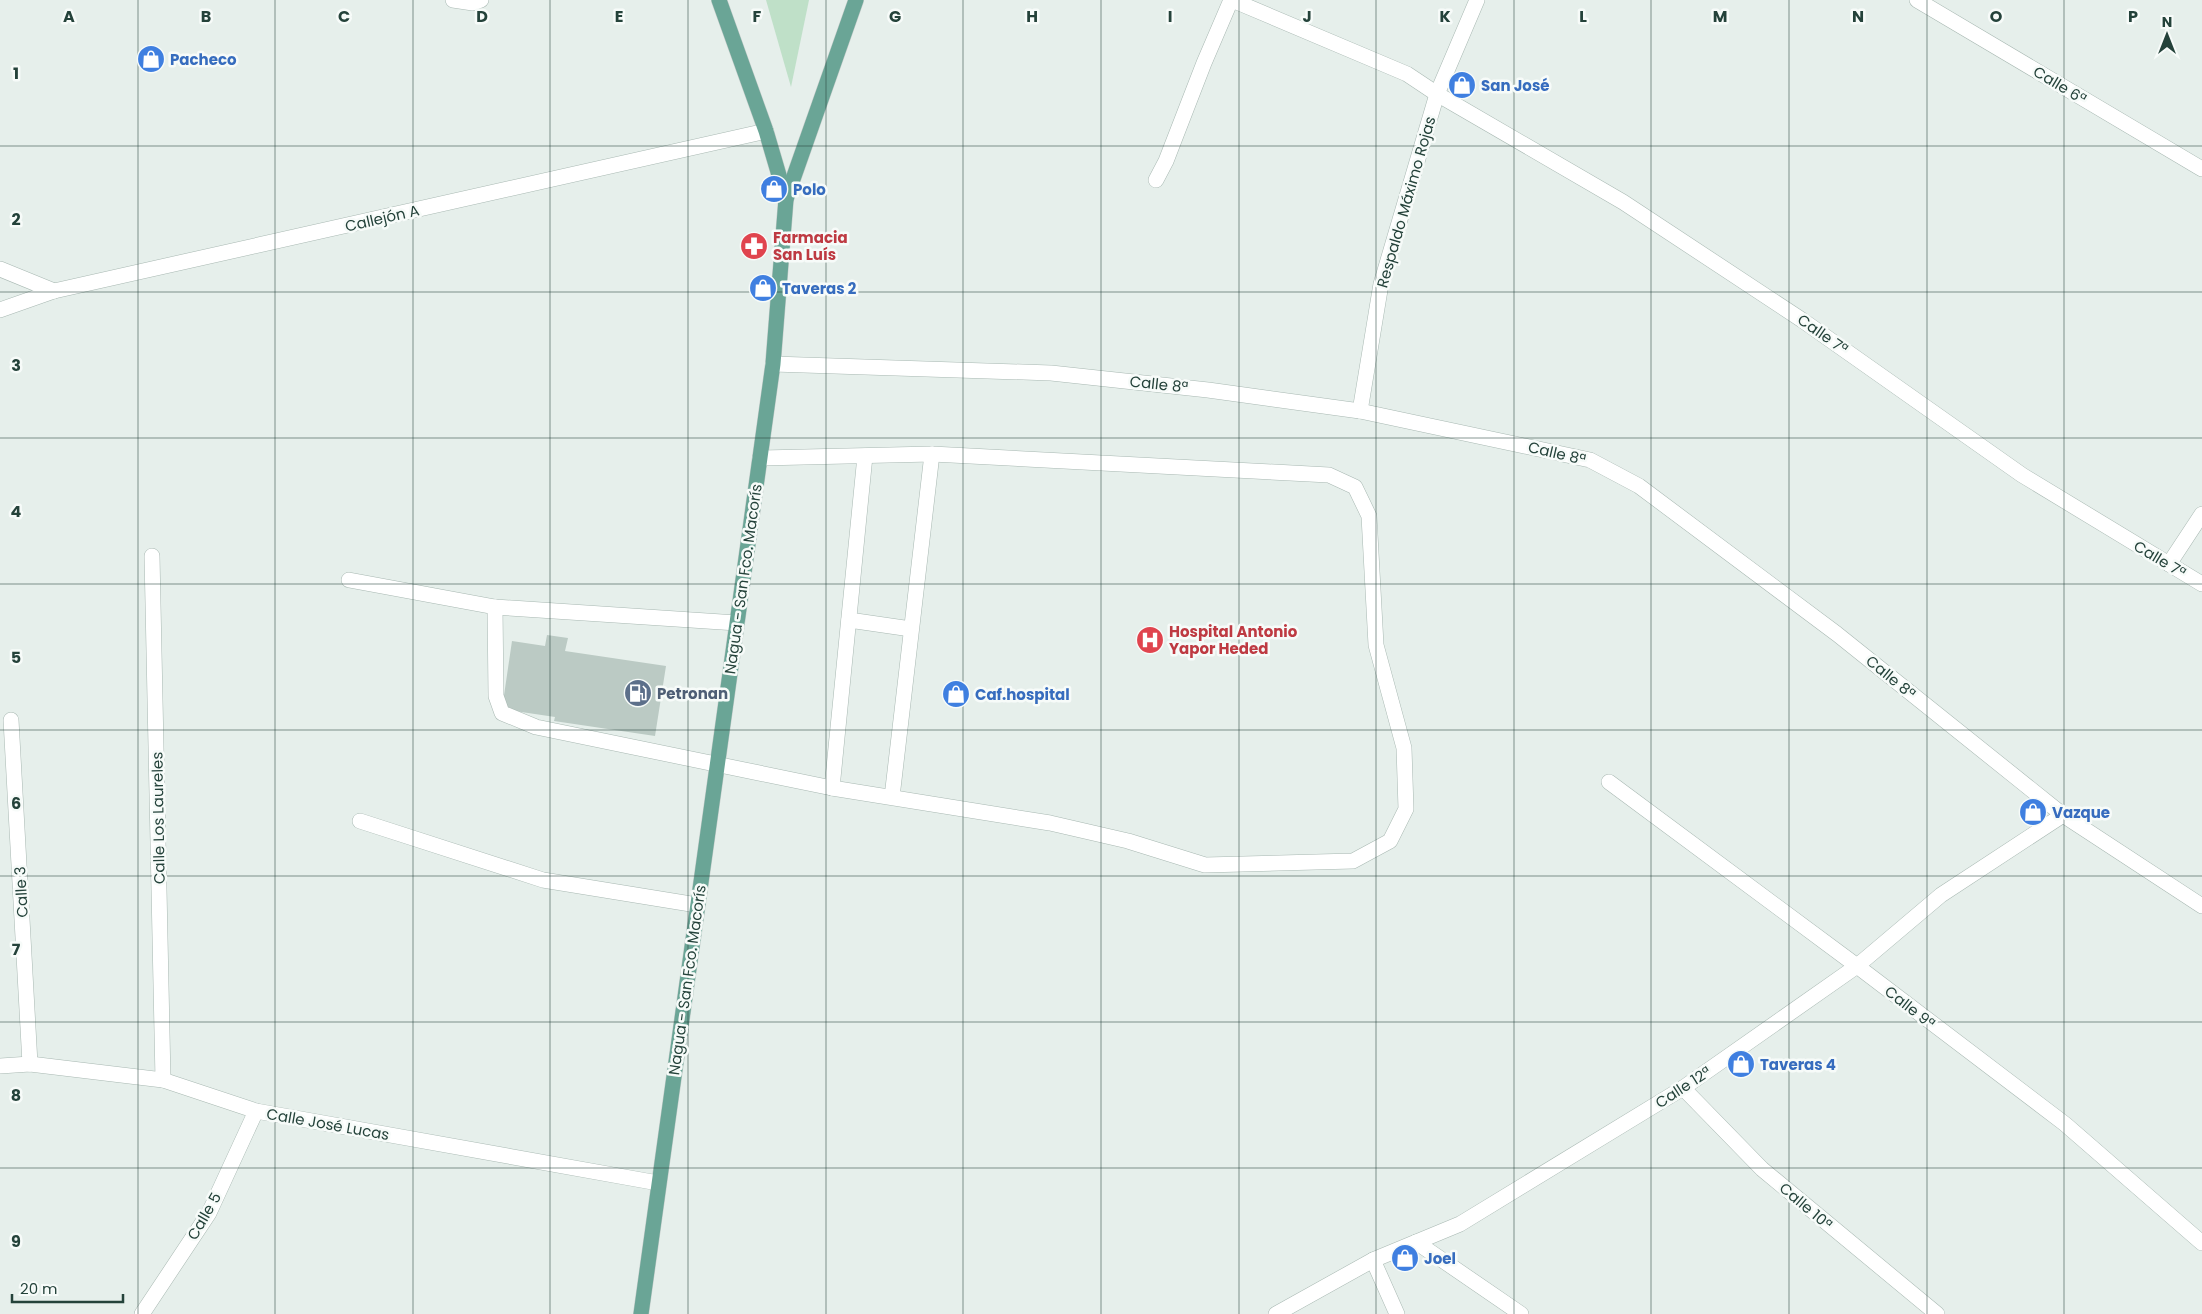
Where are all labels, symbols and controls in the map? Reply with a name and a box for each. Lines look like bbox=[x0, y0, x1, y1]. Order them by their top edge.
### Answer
text: A bbox=[63, 5, 75, 28]
text: B bbox=[201, 5, 211, 28]
text: C bbox=[338, 5, 350, 28]
text: D bbox=[476, 5, 488, 28]
text: E bbox=[615, 5, 623, 28]
text: F bbox=[753, 5, 762, 28]
text: G bbox=[889, 5, 901, 28]
text: H bbox=[1026, 5, 1038, 28]
text: I bbox=[1168, 5, 1172, 28]
text: J bbox=[1302, 5, 1312, 28]
text: K bbox=[1439, 5, 1451, 28]
text: L bbox=[1579, 5, 1587, 28]
text: M bbox=[1713, 5, 1727, 28]
text: N bbox=[1852, 5, 1864, 28]
text: O bbox=[1990, 5, 2003, 28]
text: P bbox=[2128, 5, 2138, 28]
north arrow bbox=[2142, 10, 2192, 60]
text: N bbox=[2162, 12, 2172, 32]
shop icon: Pacheco bbox=[136, 44, 166, 74]
place label: Pacheco bbox=[170, 49, 237, 70]
street label: Calle 6ª bbox=[2029, 61, 2091, 109]
text: 1 bbox=[13, 62, 19, 85]
shop icon: San José bbox=[1447, 70, 1477, 100]
place label: San José bbox=[1481, 75, 1550, 96]
street label: Respaldo Máximo Rojas bbox=[1371, 114, 1441, 290]
shop icon: Polo bbox=[759, 174, 789, 204]
place label: Polo bbox=[793, 179, 826, 200]
street label: Callejón A bbox=[343, 199, 421, 237]
text: 2 bbox=[11, 208, 21, 231]
place label: Farmacia San Luís bbox=[773, 227, 848, 265]
pharmacy icon: Farmacia San Luís bbox=[739, 231, 769, 261]
shop icon: Taveras 2 bbox=[748, 273, 778, 303]
place label: Taveras 2 bbox=[782, 278, 857, 299]
street label: Calle 7ª bbox=[1793, 309, 1853, 359]
text: 3 bbox=[11, 354, 21, 377]
street label: Calle 8ª bbox=[1129, 370, 1189, 398]
street label: Calle 8ª bbox=[1526, 436, 1588, 470]
street label: Nagua - San Fco. Macorís bbox=[719, 482, 767, 675]
text: 4 bbox=[11, 500, 22, 523]
street label: Calle 7ª bbox=[2130, 535, 2190, 583]
place label: Hospital Antonio Yapor Heded bbox=[1169, 621, 1298, 659]
hospital icon: Hospital Antonio Yapor Heded bbox=[1135, 625, 1165, 655]
text: 5 bbox=[11, 646, 21, 669]
street label: Calle 8ª bbox=[1862, 650, 1921, 704]
fuel station icon: Petronan bbox=[623, 678, 653, 708]
shop icon: Caf.hospital bbox=[941, 679, 971, 709]
place label: Petronan bbox=[657, 683, 728, 704]
place label: Caf.hospital bbox=[975, 684, 1070, 705]
street label: Calle Los Laureles bbox=[146, 752, 170, 884]
text: 6 bbox=[11, 792, 21, 815]
shop icon: Vazque bbox=[2018, 797, 2048, 827]
place label: Vazque bbox=[2052, 802, 2110, 823]
street label: Calle 3 bbox=[9, 866, 33, 918]
street label: Nagua - San Fco. Macorís bbox=[663, 883, 711, 1076]
text: 7 bbox=[12, 938, 21, 961]
street label: Calle 9ª bbox=[1880, 981, 1940, 1033]
shop icon: Taveras 4 bbox=[1726, 1049, 1756, 1079]
place label: Taveras 4 bbox=[1760, 1054, 1836, 1075]
street label: Calle 12ª bbox=[1651, 1061, 1715, 1113]
text: 8 bbox=[11, 1084, 21, 1107]
street label: Calle José Lucas bbox=[265, 1103, 391, 1145]
street label: Calle 10ª bbox=[1775, 1178, 1837, 1235]
street label: Calle 5 bbox=[182, 1188, 226, 1244]
text: 9 bbox=[11, 1230, 21, 1253]
shop icon: Joel bbox=[1390, 1243, 1420, 1273]
place label: Joel bbox=[1424, 1248, 1456, 1269]
scale bar bbox=[12, 1272, 124, 1304]
text: 20 m bbox=[20, 1278, 58, 1299]

